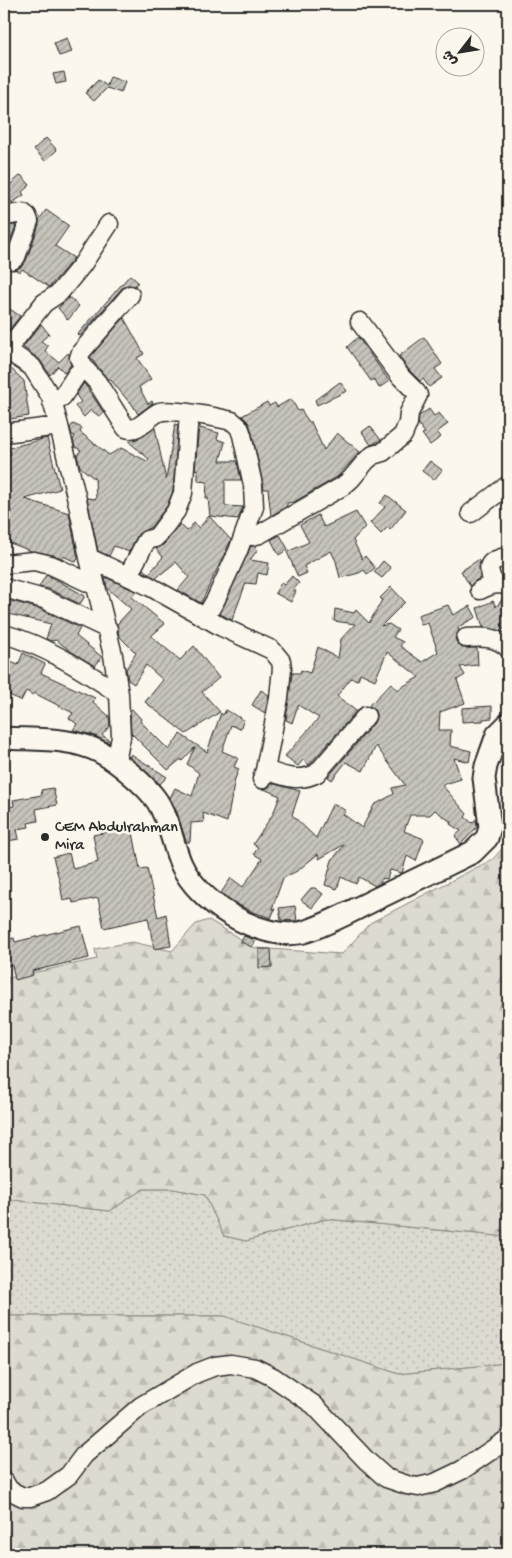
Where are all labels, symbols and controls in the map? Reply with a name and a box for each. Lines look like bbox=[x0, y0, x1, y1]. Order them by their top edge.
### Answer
north arrow bbox=[434, 28, 484, 78]
text: ش bbox=[440, 46, 462, 68]
place label: CEM Abdulrahman Mira bbox=[55, 819, 178, 856]
marker: CEM Abdulrahman Mira bbox=[39, 831, 51, 843]

